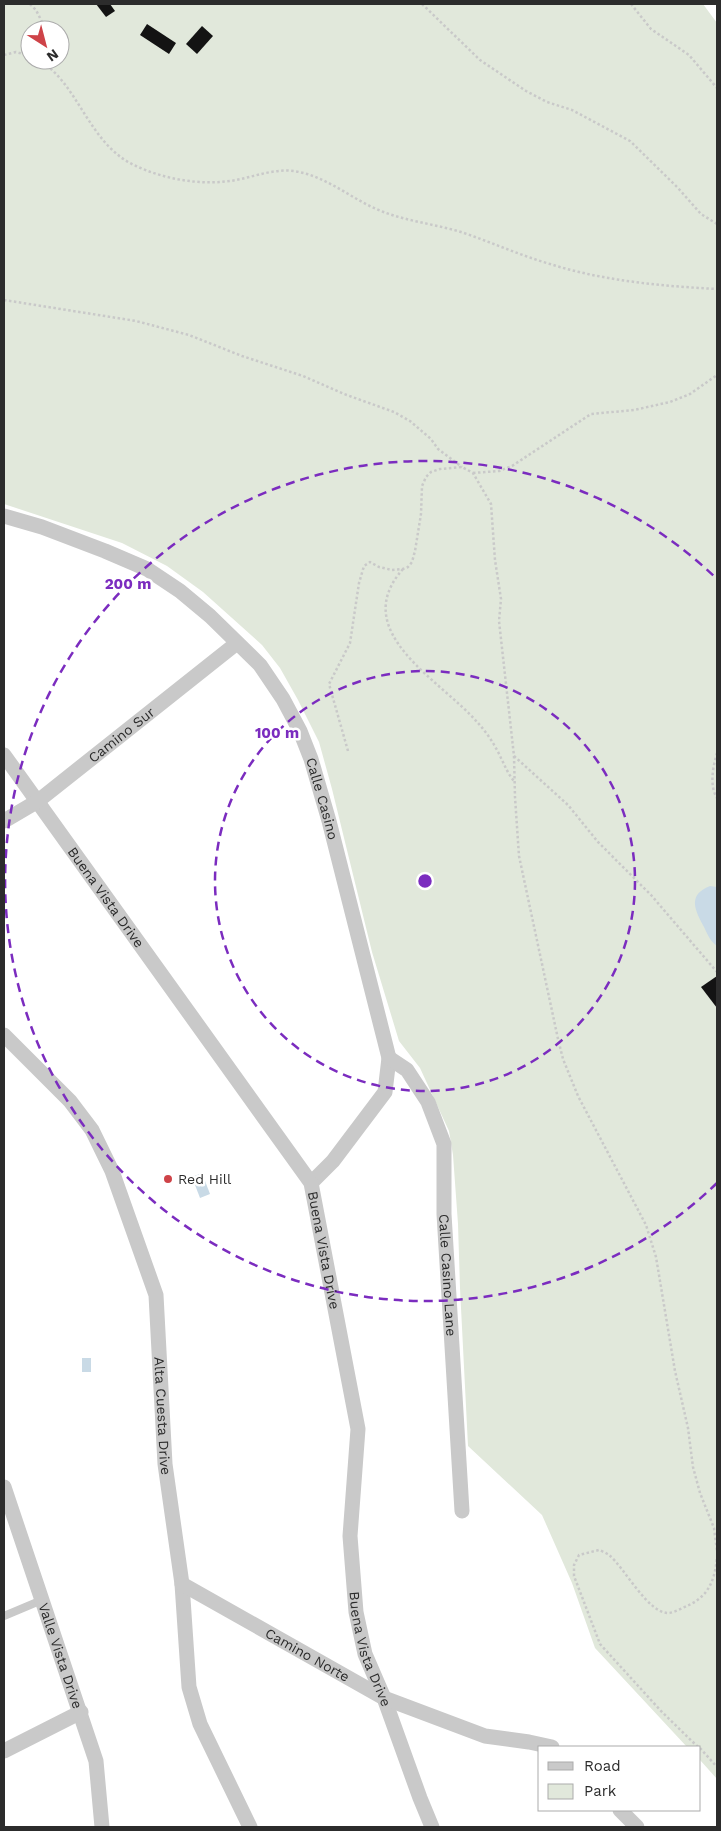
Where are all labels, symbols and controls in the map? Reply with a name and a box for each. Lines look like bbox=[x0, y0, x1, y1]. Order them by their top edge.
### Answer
north arrow bbox=[20, 20, 70, 70]
text: N bbox=[44, 46, 62, 65]
text: 200 m bbox=[105, 575, 151, 593]
street label: Camino Sur bbox=[85, 704, 158, 766]
text: 100 m bbox=[255, 724, 299, 742]
street label: Calle Casino bbox=[303, 756, 341, 841]
street label: Buena Vista Drive bbox=[65, 844, 147, 951]
centre of rings bbox=[416, 872, 434, 890]
place label: Red Hill bbox=[178, 1171, 232, 1187]
marker: Red Hill bbox=[162, 1173, 174, 1185]
street label: Buena Vista Drive bbox=[305, 1190, 343, 1310]
street label: Calle Casino Lane bbox=[436, 1213, 459, 1337]
street label: Alta Cuesta Drive bbox=[151, 1356, 174, 1476]
street label: Buena Vista Drive bbox=[346, 1591, 394, 1709]
street label: Valle Vista Drive bbox=[35, 1601, 86, 1711]
street label: Camino Norte bbox=[262, 1625, 352, 1685]
legend bbox=[538, 1746, 701, 1811]
text: Road bbox=[584, 1757, 621, 1775]
text: Park bbox=[584, 1782, 617, 1800]

